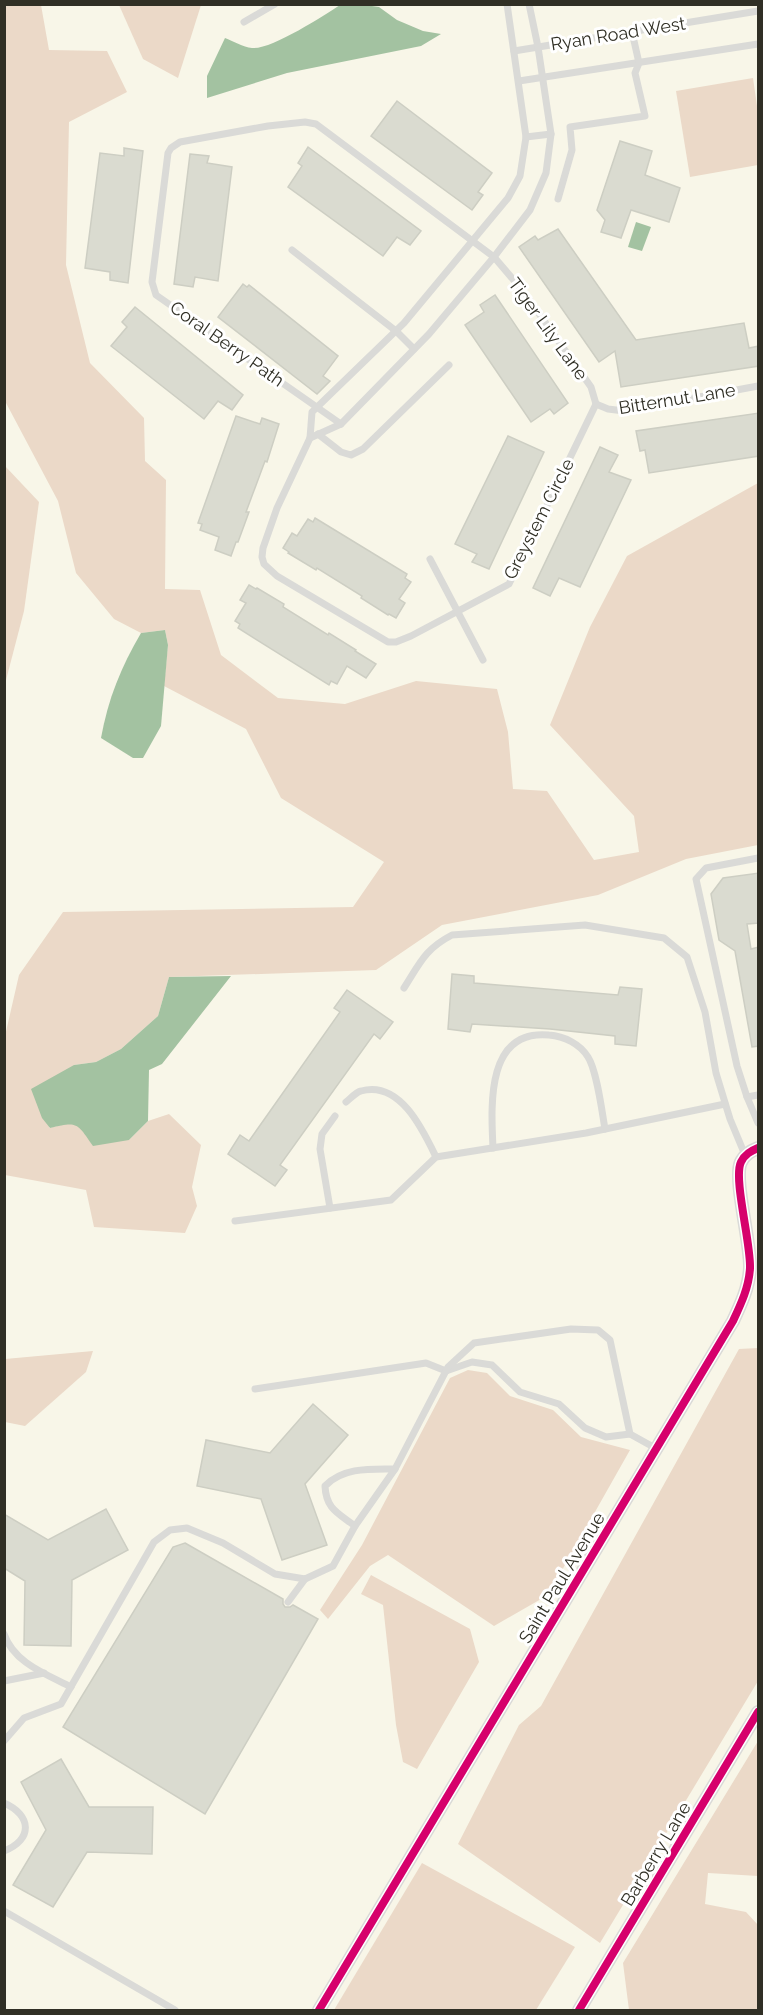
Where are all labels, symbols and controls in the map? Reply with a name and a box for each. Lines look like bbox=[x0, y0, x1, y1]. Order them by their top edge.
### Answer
street label: Ryan Road West bbox=[549, 12, 687, 55]
street label: Tiger Lily Lane bbox=[504, 273, 593, 384]
street label: Coral Berry Path bbox=[166, 296, 288, 391]
street label: Bitternut Lane bbox=[617, 379, 737, 418]
street label: Greystem Circle bbox=[499, 455, 578, 583]
street label: Saint Paul Avenue bbox=[514, 1508, 609, 1647]
street label: Barberry Lane bbox=[616, 1798, 695, 1910]

